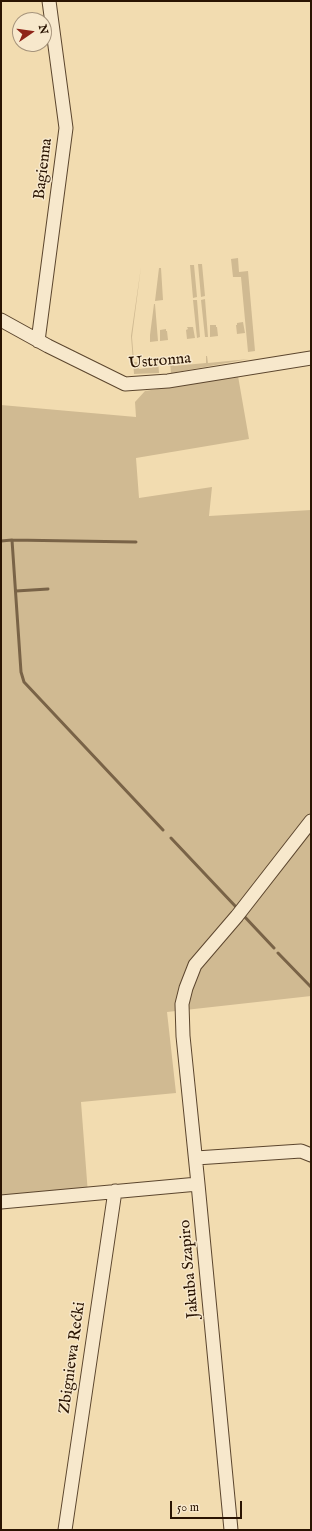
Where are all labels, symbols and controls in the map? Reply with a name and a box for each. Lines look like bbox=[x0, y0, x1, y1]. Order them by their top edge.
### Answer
north arrow bbox=[12, 12, 52, 52]
text: N bbox=[35, 23, 51, 36]
street label: Bagienna bbox=[31, 137, 57, 201]
street label: Ustronna bbox=[128, 350, 192, 374]
street label: Jakuba Szapiro bbox=[176, 1219, 204, 1319]
street label: Zbigniewa Rećki bbox=[56, 1301, 90, 1415]
scale bar bbox=[172, 1493, 244, 1519]
text: 50 m bbox=[177, 1500, 199, 1515]

